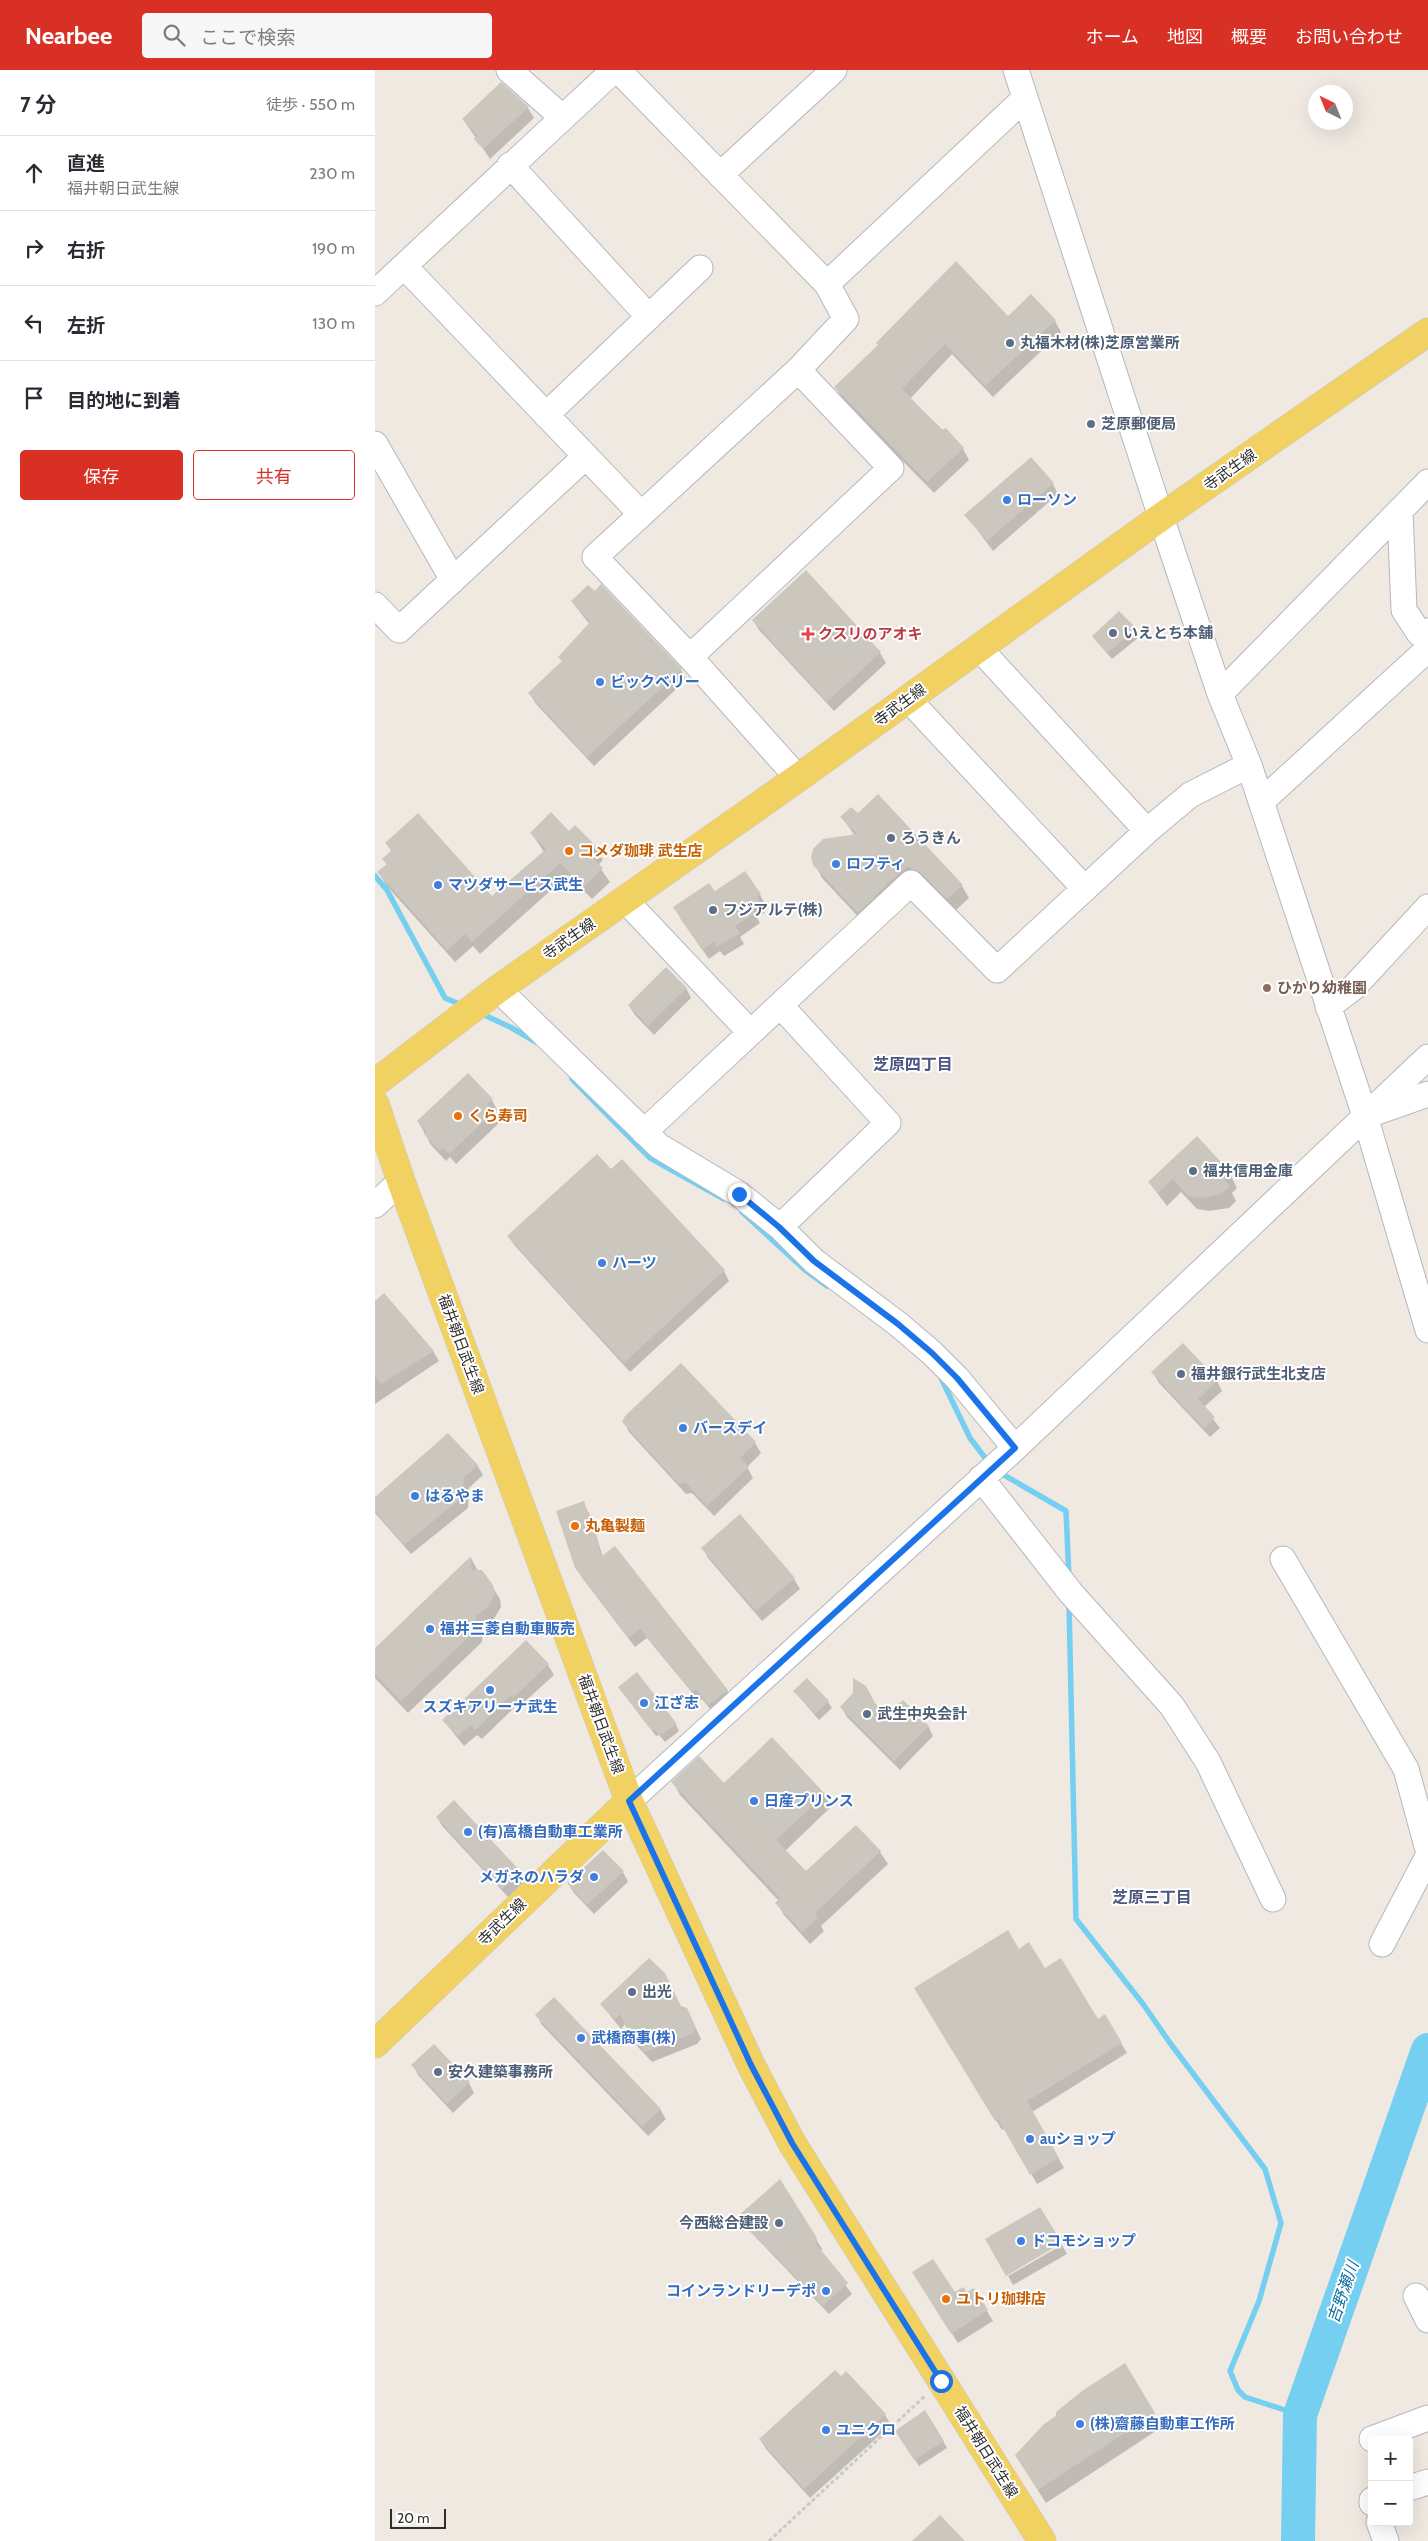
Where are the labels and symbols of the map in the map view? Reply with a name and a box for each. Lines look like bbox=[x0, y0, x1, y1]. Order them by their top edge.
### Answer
north arrow bbox=[1308, 85, 1353, 130]
place label: 丸福木材(株)芝原営業所 bbox=[1020, 334, 1180, 352]
marker: 丸福木材(株)芝原営業所 bbox=[1004, 337, 1016, 349]
place label: 芝原郵便局 bbox=[1101, 415, 1176, 433]
marker: 芝原郵便局 bbox=[1085, 418, 1097, 430]
street label: 寺武生線 bbox=[1200, 445, 1260, 495]
place label: ローソン bbox=[1017, 491, 1077, 509]
marker: ローソン bbox=[1001, 494, 1013, 506]
place label: いえとち本舗 bbox=[1123, 624, 1213, 642]
place label: クスリのアオキ bbox=[818, 625, 923, 643]
marker: いえとち本舗 bbox=[1107, 627, 1119, 639]
marker: クスリのアオキ bbox=[802, 628, 814, 640]
place label: ビックベリー bbox=[610, 673, 700, 691]
marker: ビックベリー bbox=[594, 676, 606, 688]
street label: 寺武生線 bbox=[870, 680, 930, 730]
place label: ろうきん bbox=[901, 829, 961, 847]
marker: ろうきん bbox=[885, 832, 897, 844]
place label: コメダ珈琲 武生店 bbox=[579, 842, 702, 860]
marker: コメダ珈琲 武生店 bbox=[563, 845, 575, 857]
place label: ロフティ bbox=[846, 855, 905, 873]
marker: ロフティ bbox=[830, 858, 842, 870]
place label: マツダサービス武生 bbox=[448, 876, 583, 894]
marker: マツダサービス武生 bbox=[432, 879, 444, 891]
place label: フジアルテ(株) bbox=[723, 901, 823, 919]
marker: フジアルテ(株) bbox=[707, 904, 719, 916]
street label: 寺武生線 bbox=[539, 914, 599, 964]
place label: ひかり幼稚園 bbox=[1277, 979, 1367, 997]
marker: ひかり幼稚園 bbox=[1261, 982, 1273, 994]
district label: 芝原四丁目 bbox=[873, 1055, 953, 1074]
place label: くら寿司 bbox=[468, 1107, 528, 1125]
marker: くら寿司 bbox=[452, 1110, 464, 1122]
place label: 福井信用金庫 bbox=[1202, 1162, 1293, 1180]
marker: 福井信用金庫 bbox=[1187, 1165, 1199, 1177]
route end bbox=[728, 1183, 751, 1206]
place label: ハーツ bbox=[612, 1254, 657, 1272]
marker: ハーツ bbox=[596, 1257, 608, 1269]
street label: 福井朝日武生線 bbox=[435, 1292, 487, 1396]
place label: 福井銀行武生北支店 bbox=[1190, 1365, 1326, 1383]
marker: 福井銀行武生北支店 bbox=[1175, 1368, 1187, 1380]
place label: バースデイ bbox=[693, 1419, 767, 1437]
marker: バースデイ bbox=[677, 1422, 689, 1434]
place label: はるやま bbox=[425, 1487, 485, 1505]
marker: はるやま bbox=[409, 1490, 421, 1502]
place label: 丸亀製麺 bbox=[585, 1517, 645, 1535]
marker: 丸亀製麺 bbox=[569, 1520, 581, 1532]
place label: 福井三菱自動車販売 bbox=[439, 1620, 575, 1638]
marker: 福井三菱自動車販売 bbox=[424, 1623, 436, 1635]
street label: 福井朝日武生線 bbox=[575, 1672, 627, 1776]
marker: スズキアリーナ武生 bbox=[484, 1684, 496, 1696]
place label: 江ざ志 bbox=[654, 1694, 699, 1712]
marker: 江ざ志 bbox=[638, 1697, 650, 1709]
place label: スズキアリーナ武生 bbox=[422, 1698, 558, 1716]
place label: 武生中央会計 bbox=[877, 1705, 967, 1723]
marker: 武生中央会計 bbox=[861, 1708, 873, 1720]
place label: 日産プリンス bbox=[764, 1792, 854, 1810]
marker: 日産プリンス bbox=[748, 1795, 760, 1807]
place label: (有)高橋自動車工業所 bbox=[478, 1823, 623, 1841]
marker: (有)高橋自動車工業所 bbox=[462, 1826, 474, 1838]
place label: メガネのハラダ bbox=[479, 1868, 584, 1886]
marker: メガネのハラダ bbox=[588, 1871, 600, 1883]
district label: 芝原三丁目 bbox=[1112, 1888, 1192, 1907]
street label: 寺武生線 bbox=[474, 1895, 530, 1949]
place label: 出光 bbox=[642, 1983, 672, 2001]
marker: 出光 bbox=[626, 1986, 638, 1998]
place label: 武橋商事(株) bbox=[591, 2029, 676, 2047]
marker: 武橋商事(株) bbox=[575, 2032, 587, 2044]
place label: 安久建築事務所 bbox=[448, 2063, 553, 2081]
marker: 安久建築事務所 bbox=[432, 2066, 444, 2078]
place label: auショップ bbox=[1040, 2130, 1116, 2148]
marker: auショップ bbox=[1024, 2133, 1036, 2145]
place label: 今西総合建設 bbox=[679, 2214, 769, 2232]
marker: 今西総合建設 bbox=[773, 2217, 785, 2229]
place label: ドコモショップ bbox=[1031, 2232, 1136, 2250]
marker: ドコモショップ bbox=[1015, 2235, 1027, 2247]
water label: 吉野瀬川 bbox=[1324, 2257, 1363, 2325]
place label: コインランドリーデポ bbox=[666, 2282, 816, 2300]
marker: コインランドリーデポ bbox=[820, 2285, 832, 2297]
place label: ユトリ珈琲店 bbox=[956, 2290, 1046, 2308]
marker: ユトリ珈琲店 bbox=[940, 2293, 952, 2305]
route start bbox=[930, 2370, 953, 2393]
street label: 福井朝日武生線 bbox=[951, 2403, 1021, 2501]
place label: (株)齋藤自動車工作所 bbox=[1090, 2415, 1235, 2433]
marker: (株)齋藤自動車工作所 bbox=[1074, 2418, 1086, 2430]
place label: ユニクロ bbox=[836, 2421, 896, 2439]
marker: ユニクロ bbox=[820, 2424, 832, 2436]
scale bar bbox=[390, 2506, 446, 2529]

